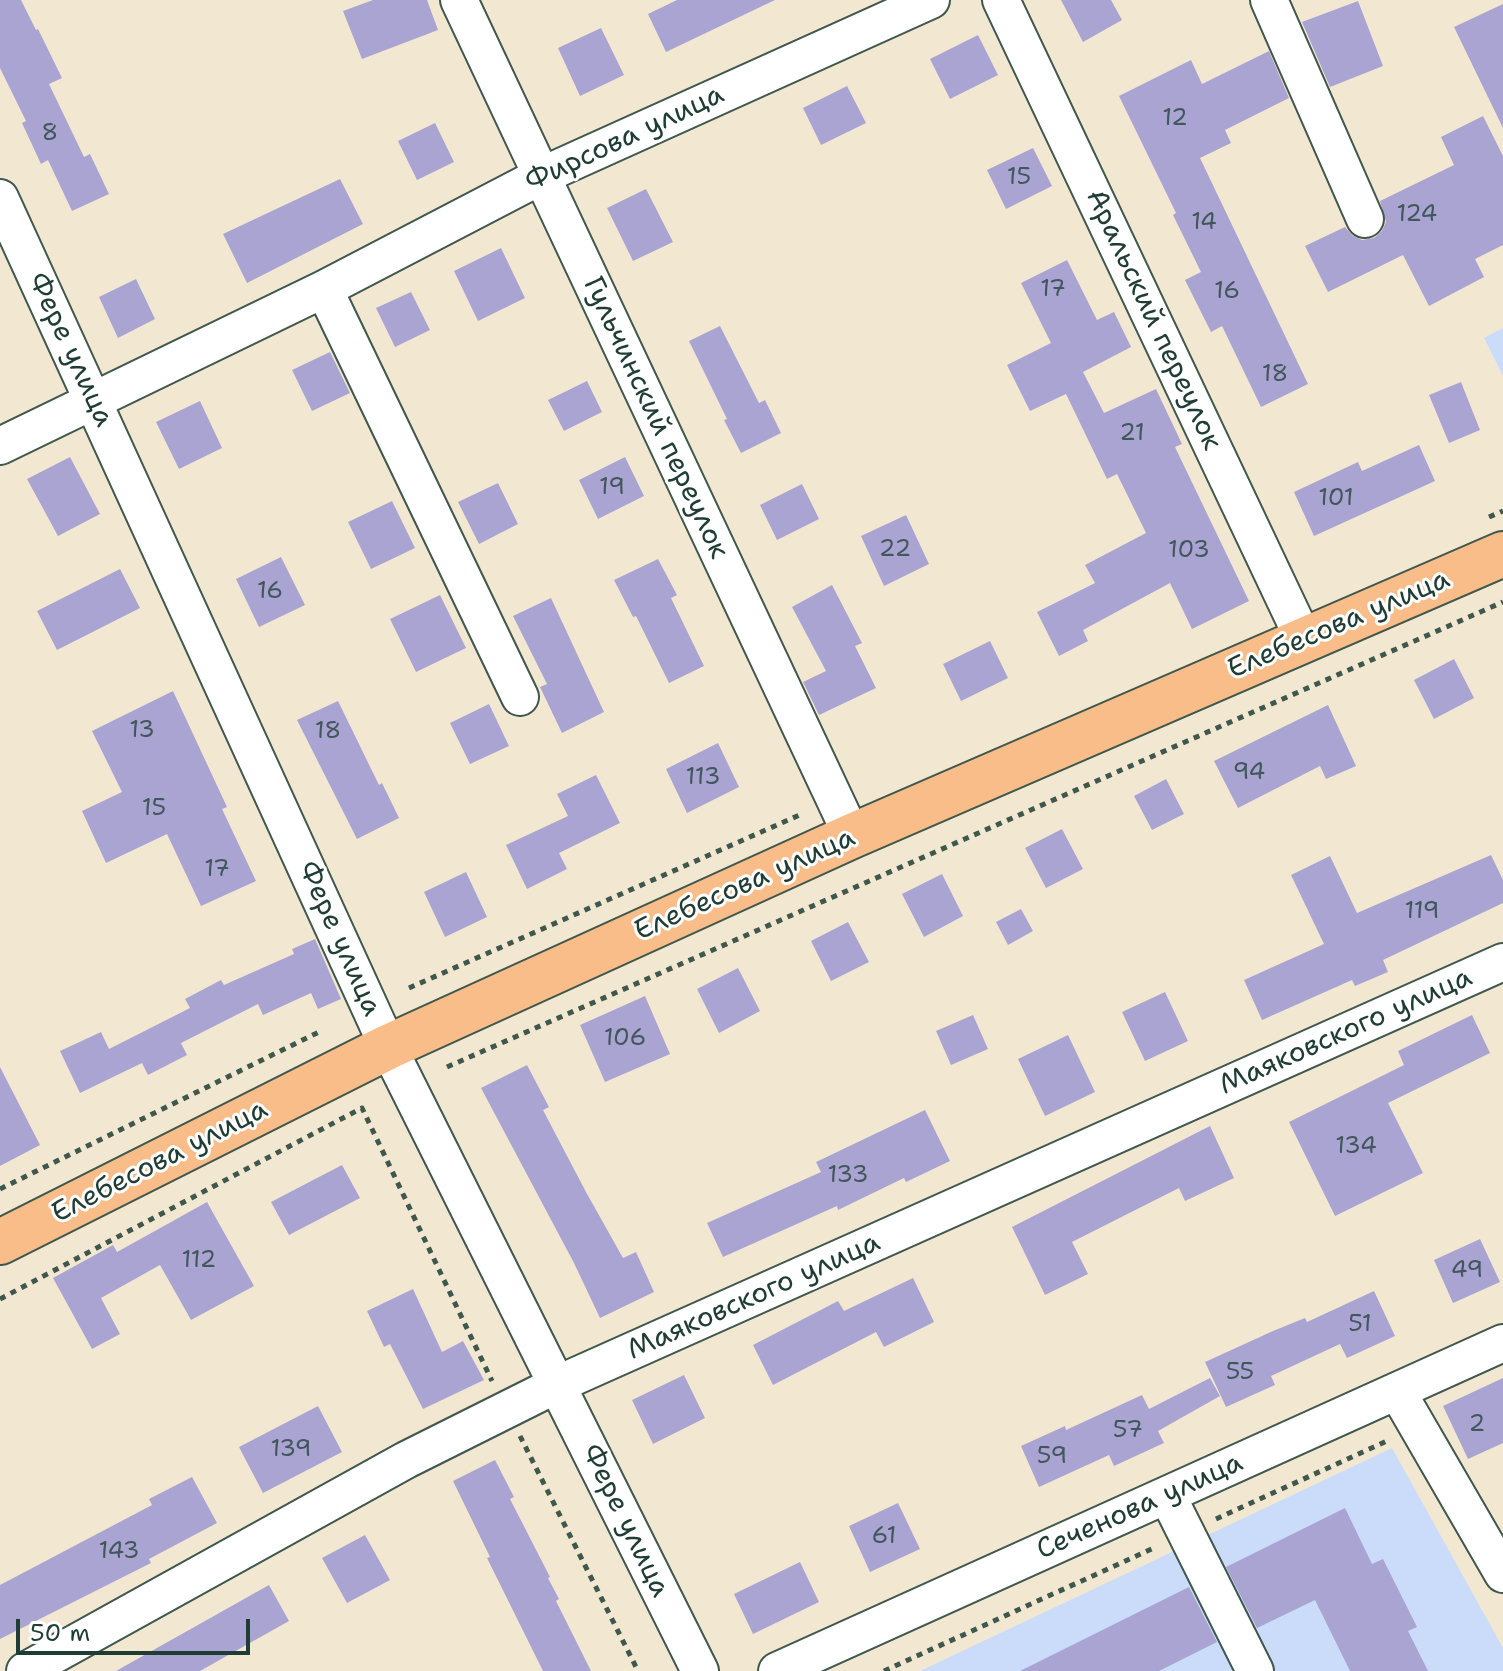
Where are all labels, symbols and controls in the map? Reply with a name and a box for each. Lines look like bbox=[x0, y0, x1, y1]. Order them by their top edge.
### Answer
street label: Фирсова улица bbox=[520, 78, 730, 200]
house number: 12 bbox=[1162, 105, 1188, 133]
house number: 8 bbox=[42, 120, 58, 148]
house number: 15 bbox=[1007, 164, 1031, 192]
street label: Аральский переулок bbox=[1078, 184, 1228, 456]
house number: 124 bbox=[1397, 201, 1437, 229]
house number: 14 bbox=[1191, 209, 1217, 237]
street label: Фере улица bbox=[20, 268, 120, 432]
street label: Гульчинский переулок bbox=[575, 272, 735, 564]
house number: 17 bbox=[1040, 276, 1066, 304]
house number: 16 bbox=[1214, 278, 1240, 306]
house number: 18 bbox=[1262, 361, 1288, 389]
house number: 21 bbox=[1119, 420, 1145, 448]
house number: 19 bbox=[599, 474, 625, 502]
house number: 101 bbox=[1318, 485, 1354, 513]
house number: 22 bbox=[879, 536, 911, 564]
house number: 103 bbox=[1168, 537, 1210, 565]
street label: Елебесова улица bbox=[1223, 563, 1455, 687]
house number: 16 bbox=[257, 578, 283, 606]
house number: 13 bbox=[129, 717, 155, 745]
house number: 18 bbox=[315, 718, 341, 746]
house number: 94 bbox=[1233, 759, 1265, 787]
house number: 113 bbox=[686, 764, 720, 792]
house number: 15 bbox=[142, 795, 166, 823]
street label: Елебесова улица bbox=[630, 821, 860, 949]
house number: 17 bbox=[204, 856, 230, 884]
street label: Фере улица bbox=[290, 856, 388, 1022]
house number: 119 bbox=[1404, 898, 1440, 926]
street label: Маяковского улица bbox=[1214, 961, 1478, 1103]
house number: 106 bbox=[604, 1025, 646, 1053]
street label: Елебесова улица bbox=[46, 1093, 274, 1231]
house number: 134 bbox=[1335, 1133, 1377, 1161]
house number: 133 bbox=[827, 1162, 869, 1190]
street label: Маяковского улица bbox=[622, 1226, 886, 1368]
house number: 112 bbox=[182, 1247, 216, 1275]
house number: 49 bbox=[1451, 1257, 1483, 1285]
house number: 51 bbox=[1348, 1311, 1372, 1339]
house number: 55 bbox=[1226, 1359, 1254, 1387]
house number: 2 bbox=[1469, 1411, 1485, 1439]
house number: 57 bbox=[1113, 1417, 1143, 1445]
house number: 139 bbox=[270, 1436, 312, 1464]
street label: Фере улица bbox=[574, 1439, 676, 1603]
house number: 59 bbox=[1037, 1443, 1067, 1471]
street label: Сеченова улица bbox=[1032, 1446, 1248, 1568]
house number: 61 bbox=[872, 1523, 896, 1551]
house number: 143 bbox=[99, 1538, 139, 1566]
scale bar bbox=[20, 1603, 254, 1653]
text: 50 m bbox=[30, 1617, 90, 1649]

